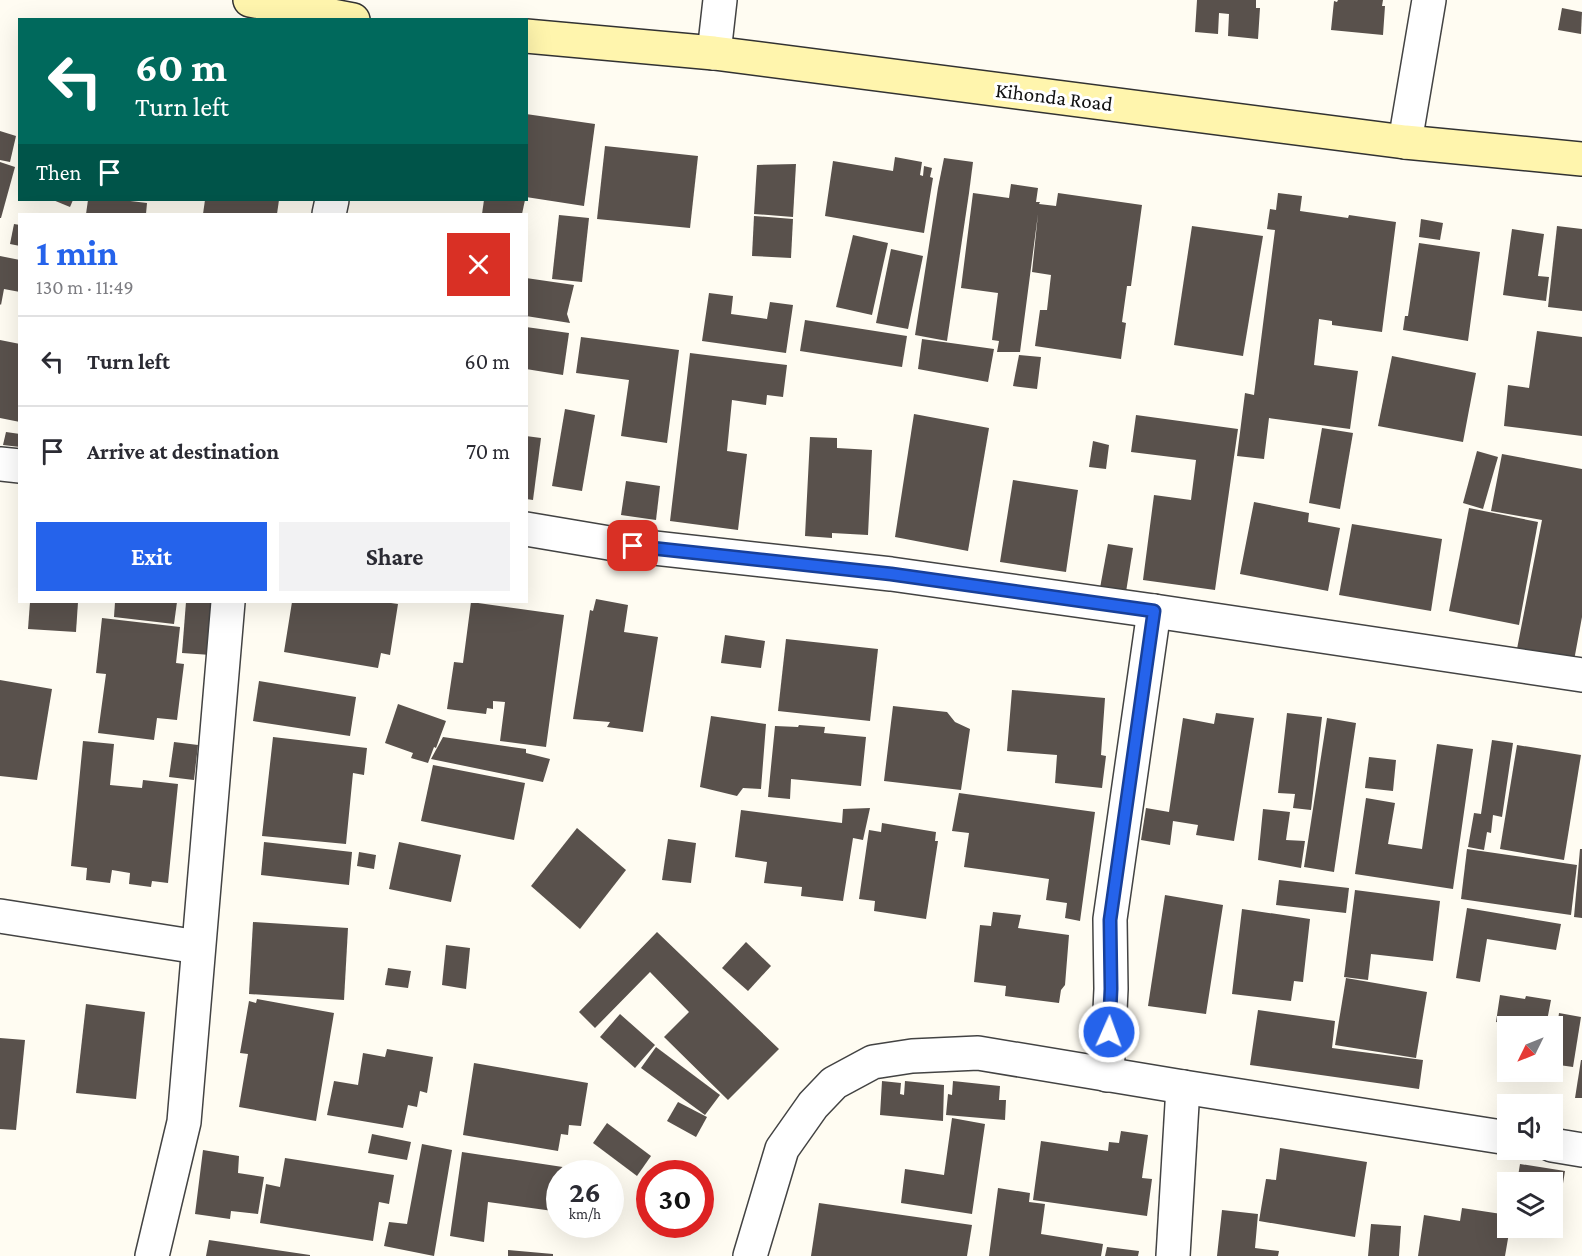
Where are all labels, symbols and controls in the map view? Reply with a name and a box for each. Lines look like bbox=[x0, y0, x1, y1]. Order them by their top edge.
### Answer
icon: left bbox=[36, 42, 114, 120]
text: 60 m bbox=[135, 43, 227, 90]
street label: Kihonda Road bbox=[994, 78, 1114, 116]
text: Turn left bbox=[135, 92, 229, 122]
icon: arrive bbox=[93, 156, 126, 189]
text: Then bbox=[36, 160, 81, 185]
text: 1 min bbox=[36, 233, 118, 273]
button: close bbox=[447, 233, 510, 296]
text: 130 m · 11:49 bbox=[36, 276, 134, 298]
icon: left bbox=[36, 345, 69, 378]
text: Turn left bbox=[87, 349, 170, 374]
text: 60 m bbox=[465, 349, 510, 374]
icon: arrive bbox=[36, 435, 69, 468]
text: Arrive at destination bbox=[87, 439, 279, 464]
text: 70 m bbox=[466, 439, 510, 464]
pin bbox=[607, 520, 658, 571]
button: Exit bbox=[36, 522, 267, 591]
button: Share bbox=[279, 522, 510, 591]
icon: arrive bbox=[616, 529, 649, 562]
position arrow bbox=[1077, 1000, 1141, 1064]
north arrow bbox=[1497, 1016, 1563, 1082]
map controls bbox=[1497, 1016, 1563, 1238]
button: sound bbox=[1497, 1094, 1563, 1160]
speed limit sign: 30 bbox=[636, 1160, 714, 1238]
button: layers bbox=[1497, 1172, 1563, 1238]
text: 26 bbox=[569, 1175, 601, 1208]
text: km/h bbox=[569, 1206, 601, 1222]

